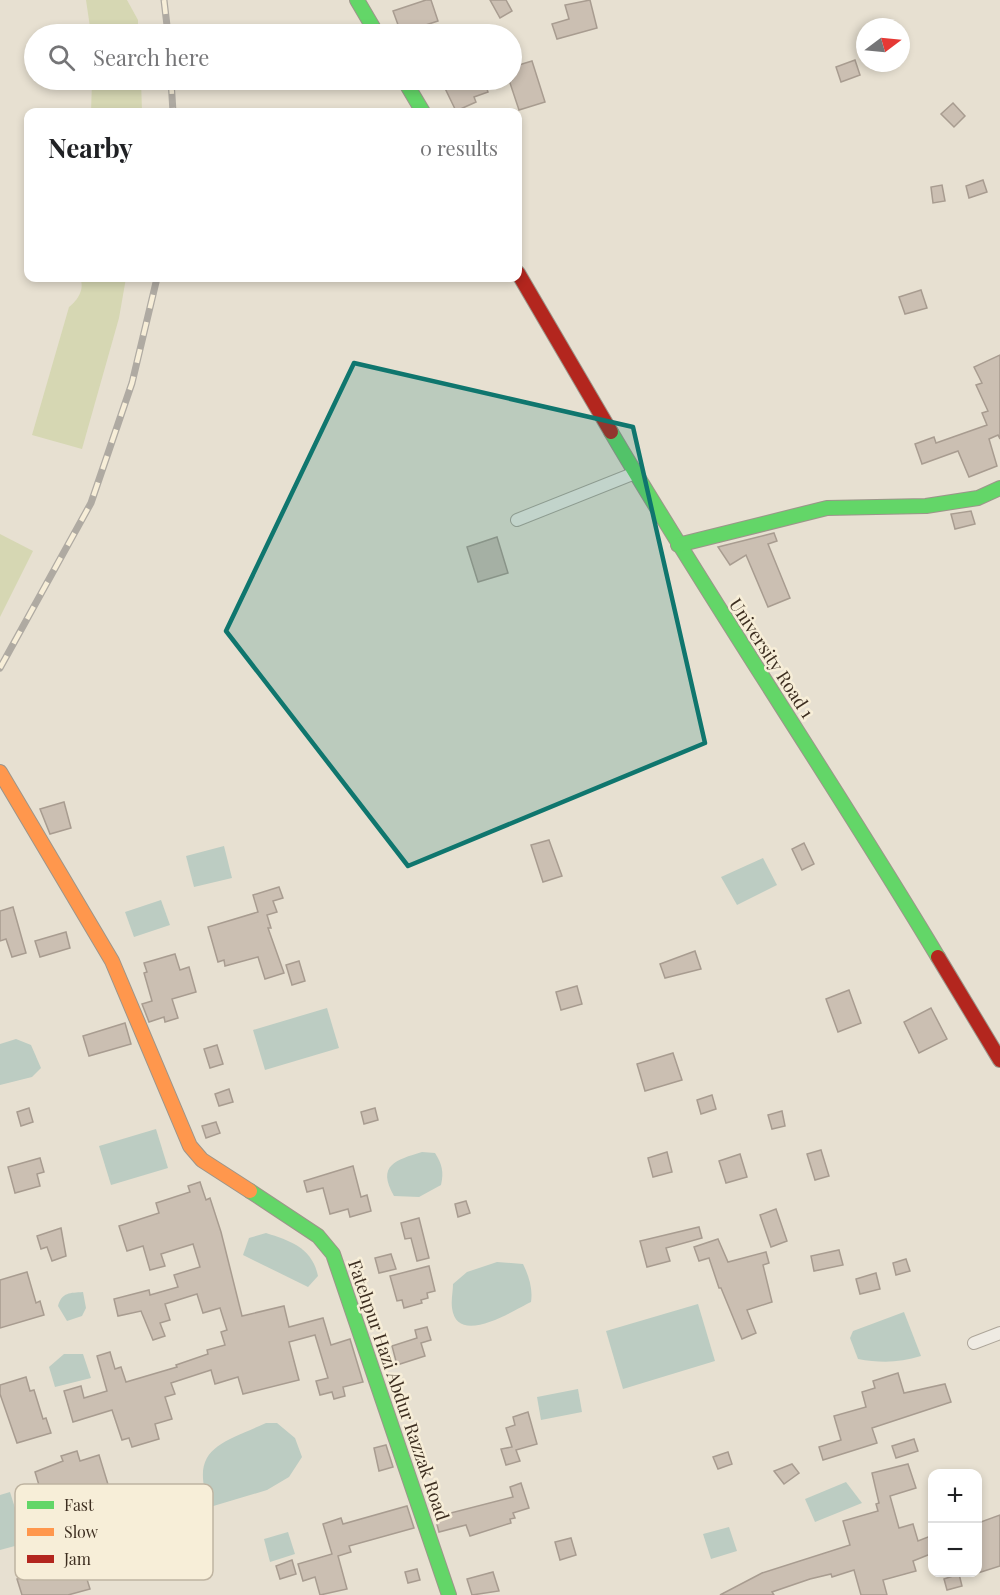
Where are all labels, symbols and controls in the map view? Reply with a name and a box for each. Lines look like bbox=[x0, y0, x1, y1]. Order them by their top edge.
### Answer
north arrow bbox=[856, 18, 910, 72]
search box bbox=[24, 24, 522, 90]
icon: search bbox=[45, 41, 78, 74]
text: Search here bbox=[93, 42, 209, 72]
text: Nearby bbox=[48, 130, 133, 165]
text: 0 results bbox=[420, 134, 498, 161]
street label: University Road 1 bbox=[724, 593, 820, 723]
street label: Fatehpur Hazi Abdur Razzak Road bbox=[343, 1256, 455, 1524]
map controls bbox=[928, 1469, 982, 1577]
button: + bbox=[928, 1469, 982, 1523]
legend bbox=[15, 1484, 213, 1580]
text: Fast bbox=[64, 1494, 94, 1515]
text: Slow bbox=[64, 1521, 99, 1542]
button: − bbox=[928, 1523, 982, 1577]
text: Jam bbox=[63, 1548, 91, 1569]

